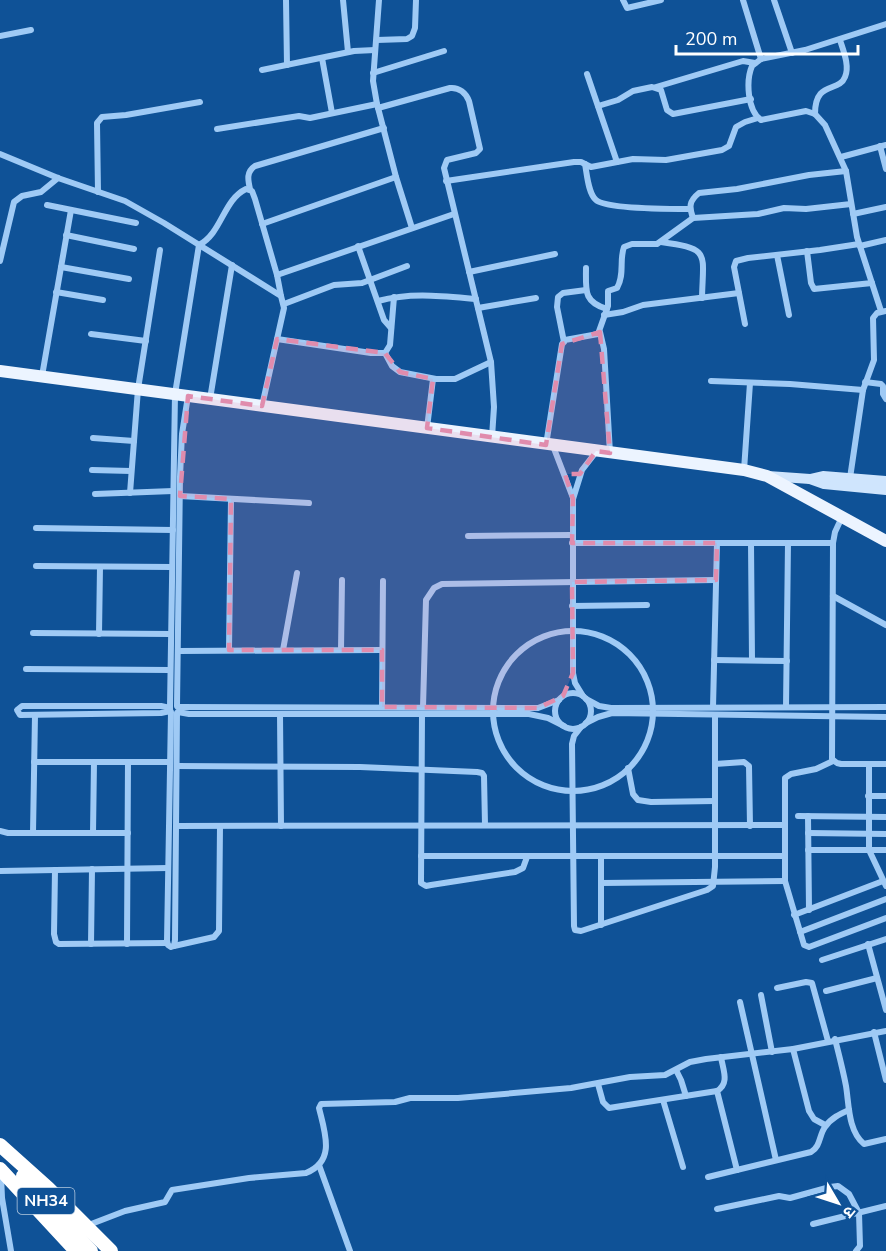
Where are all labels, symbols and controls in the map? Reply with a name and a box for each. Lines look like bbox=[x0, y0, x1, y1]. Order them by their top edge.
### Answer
scale bar bbox=[676, 18, 858, 56]
text: 200 m bbox=[685, 27, 737, 51]
north arrow bbox=[808, 1173, 868, 1233]
road number: NH34 bbox=[18, 1188, 74, 1214]
text: उ bbox=[837, 1201, 860, 1223]

